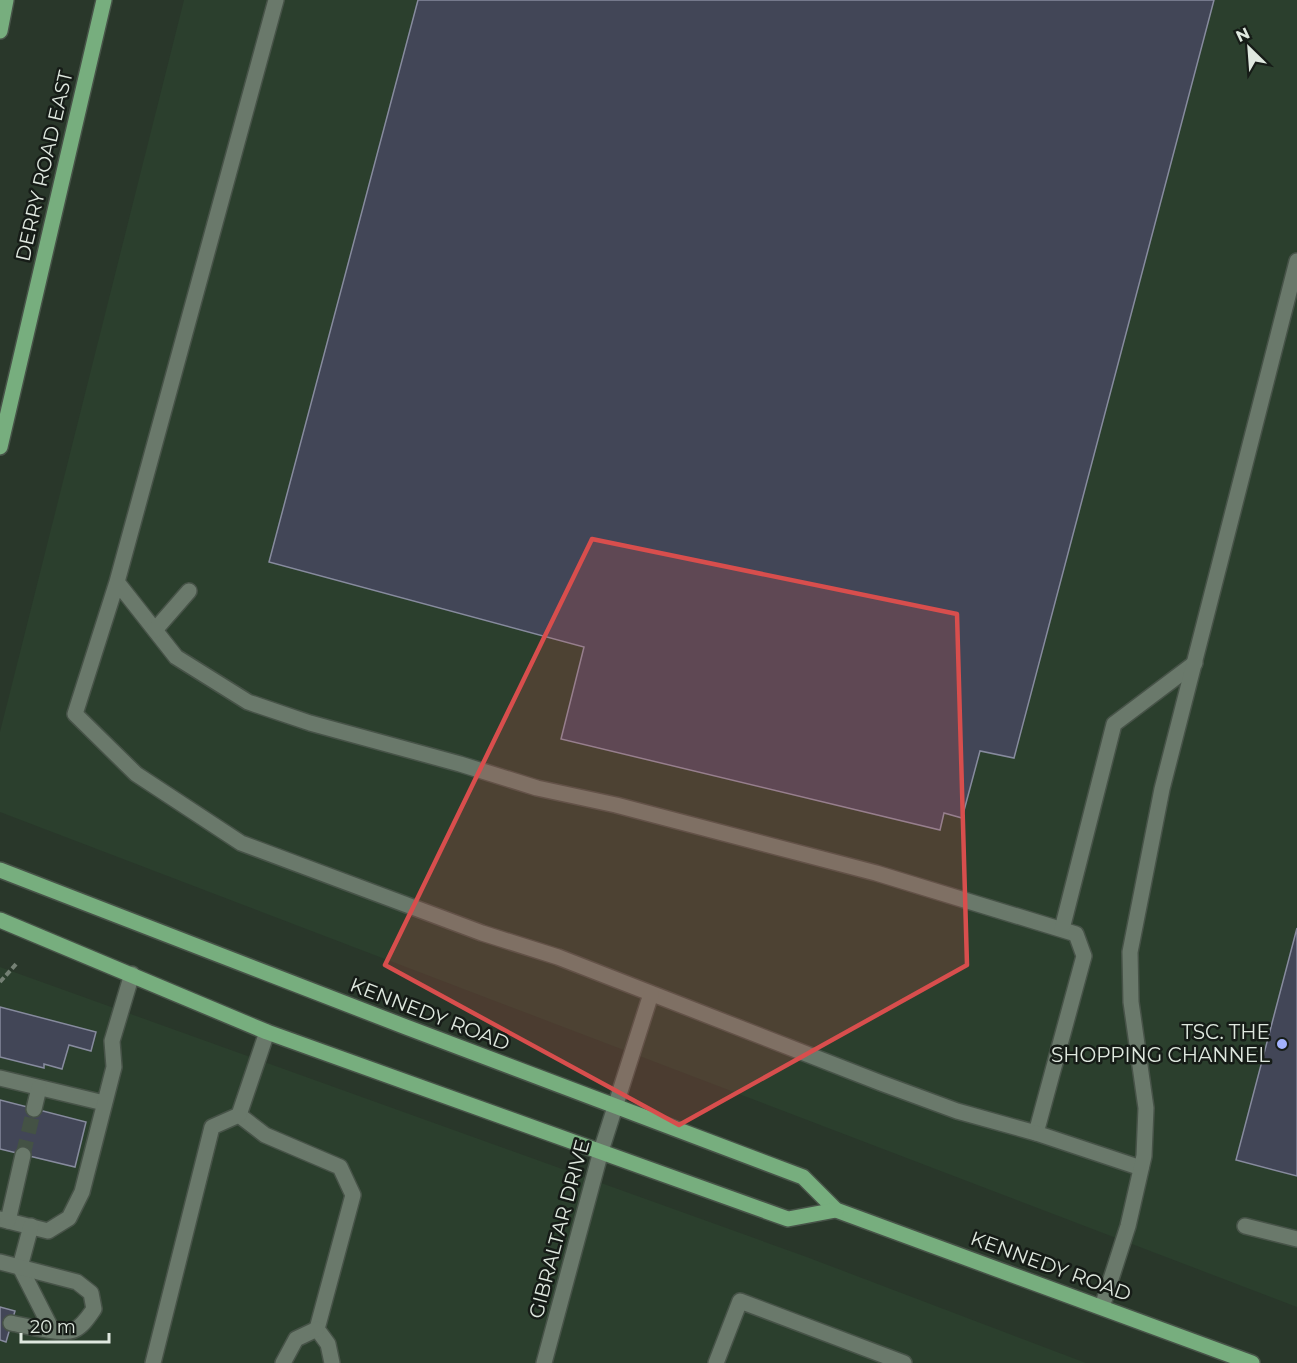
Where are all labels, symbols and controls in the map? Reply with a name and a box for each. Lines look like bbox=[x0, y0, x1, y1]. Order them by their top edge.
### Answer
north arrow bbox=[1219, 18, 1279, 78]
text: N bbox=[1233, 24, 1253, 46]
street label: DERRY ROAD EAST bbox=[10, 68, 78, 264]
street label: KENNEDY ROAD bbox=[347, 972, 513, 1056]
place label: TSC. THE SHOPPING CHANNEL bbox=[1051, 1020, 1270, 1067]
marker: TSC. THE SHOPPING CHANNEL bbox=[1275, 1037, 1289, 1051]
street label: GIBRALTAR DRIVE bbox=[524, 1137, 594, 1321]
street label: KENNEDY ROAD bbox=[967, 1226, 1135, 1306]
scale bar bbox=[21, 1306, 110, 1344]
text: 20 m bbox=[30, 1316, 76, 1338]

